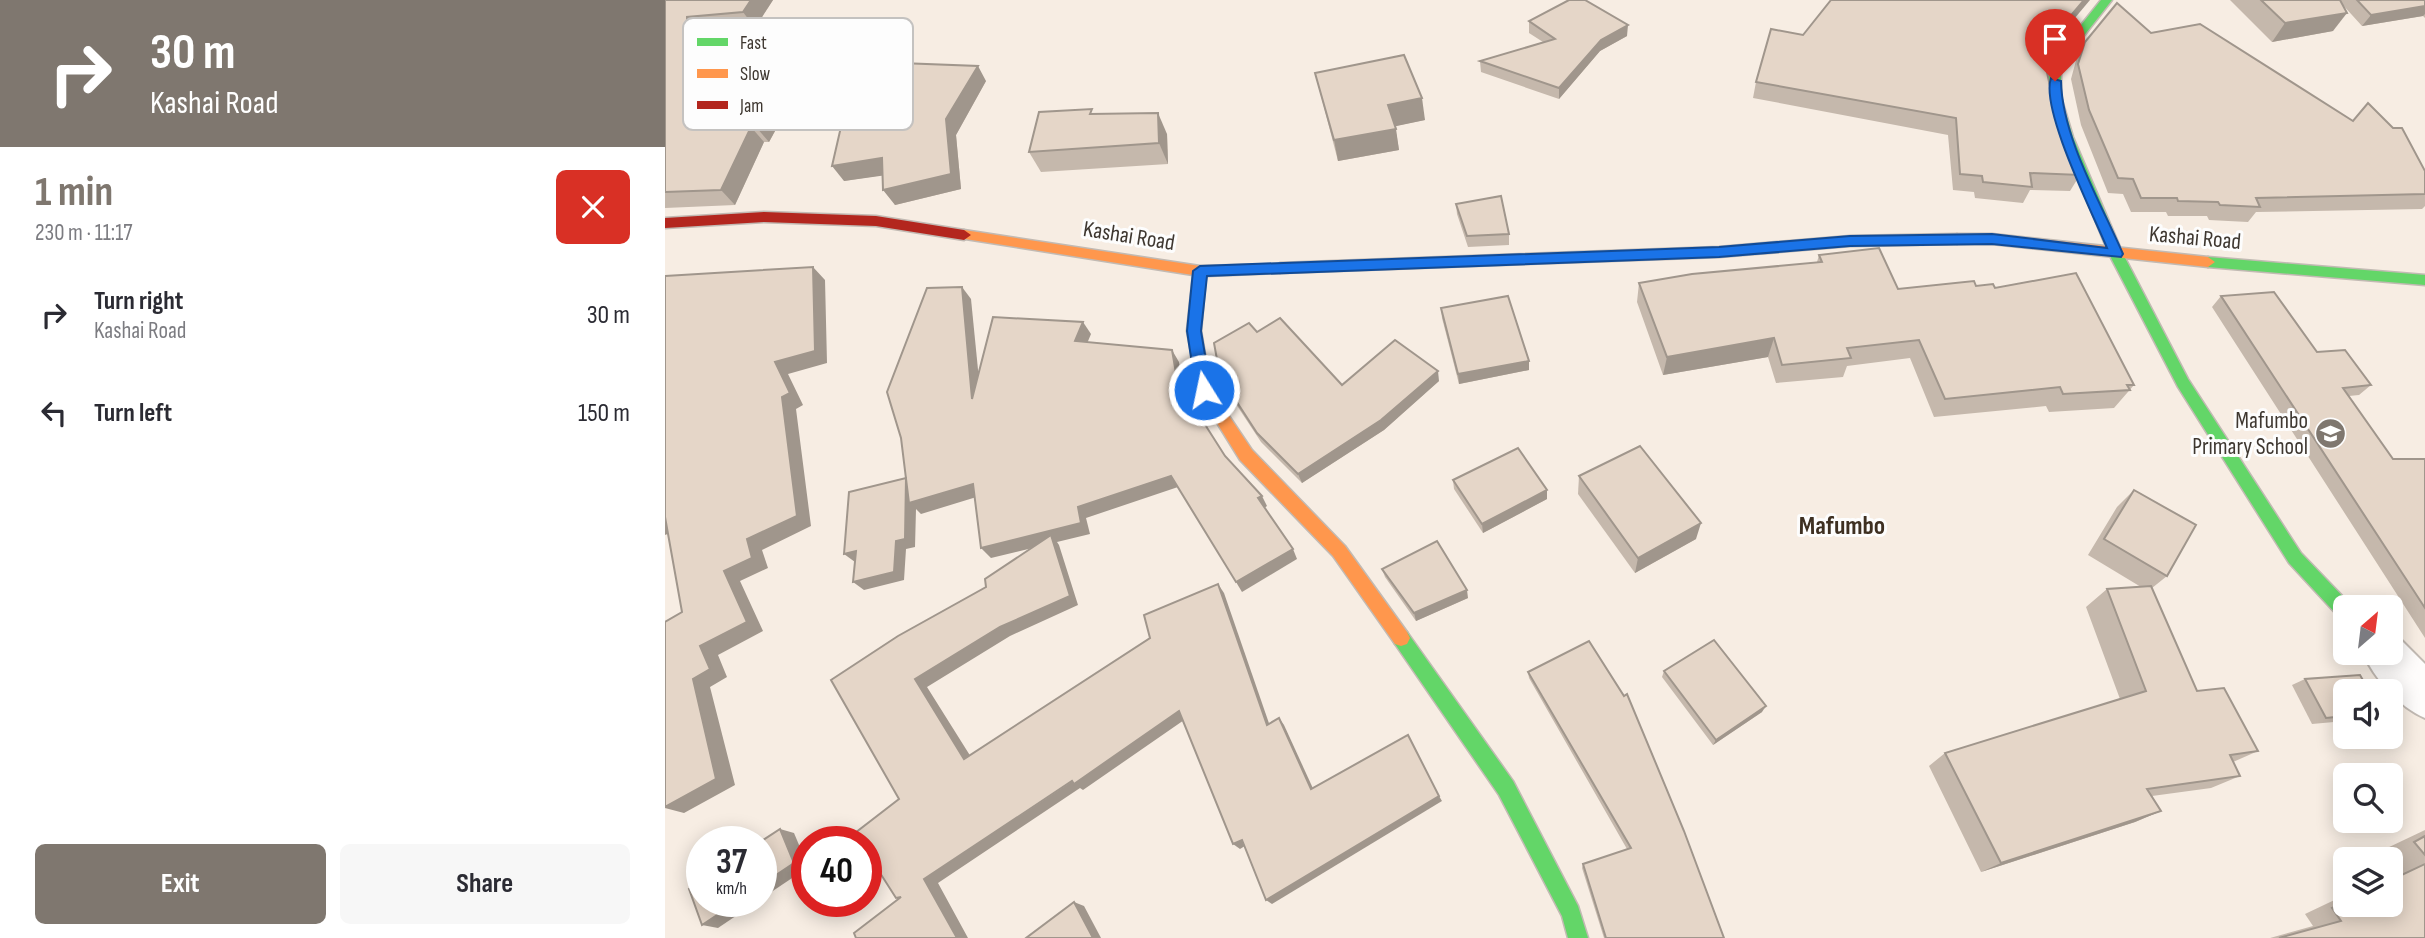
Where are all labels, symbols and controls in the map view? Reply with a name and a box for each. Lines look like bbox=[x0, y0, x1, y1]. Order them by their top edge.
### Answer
pin bbox=[2025, 9, 2085, 81]
legend bbox=[683, 18, 913, 130]
icon: arrive bbox=[2036, 20, 2074, 58]
text: 30 m bbox=[150, 24, 235, 83]
icon: right bbox=[35, 28, 126, 119]
text: Fast bbox=[740, 32, 767, 55]
text: Slow bbox=[740, 63, 770, 86]
text: Kashai Road bbox=[150, 84, 278, 123]
text: Jam bbox=[739, 95, 763, 118]
text: 1 min bbox=[35, 167, 113, 218]
button: close bbox=[556, 170, 630, 244]
street label: Kashai Road bbox=[1081, 215, 1177, 257]
text: 230 m · 11:17 bbox=[35, 219, 132, 247]
street label: Kashai Road bbox=[2148, 220, 2242, 256]
text: Turn right bbox=[94, 286, 183, 317]
icon: right bbox=[35, 296, 73, 334]
text: 30 m bbox=[587, 300, 630, 331]
text: Kashai Road bbox=[94, 317, 186, 345]
position arrow bbox=[1167, 353, 1241, 427]
icon: left bbox=[35, 394, 73, 432]
text: Turn left bbox=[94, 398, 172, 429]
text: 150 m bbox=[578, 398, 630, 429]
place label: Mafumbo Primary School bbox=[2192, 407, 2308, 461]
school or university icon: Mafumbo Primary School bbox=[2314, 417, 2348, 451]
district label: Mafumbo bbox=[1799, 511, 1885, 542]
north arrow bbox=[2333, 595, 2403, 665]
map controls bbox=[2333, 595, 2403, 917]
button: sound bbox=[2333, 679, 2403, 749]
button: search bbox=[2333, 763, 2403, 833]
speed limit sign: 40 bbox=[791, 826, 882, 917]
text: 37 bbox=[716, 841, 747, 884]
button: Exit bbox=[35, 844, 326, 924]
button: Share bbox=[340, 844, 630, 924]
button: layers bbox=[2333, 847, 2403, 917]
text: km/h bbox=[716, 878, 747, 899]

